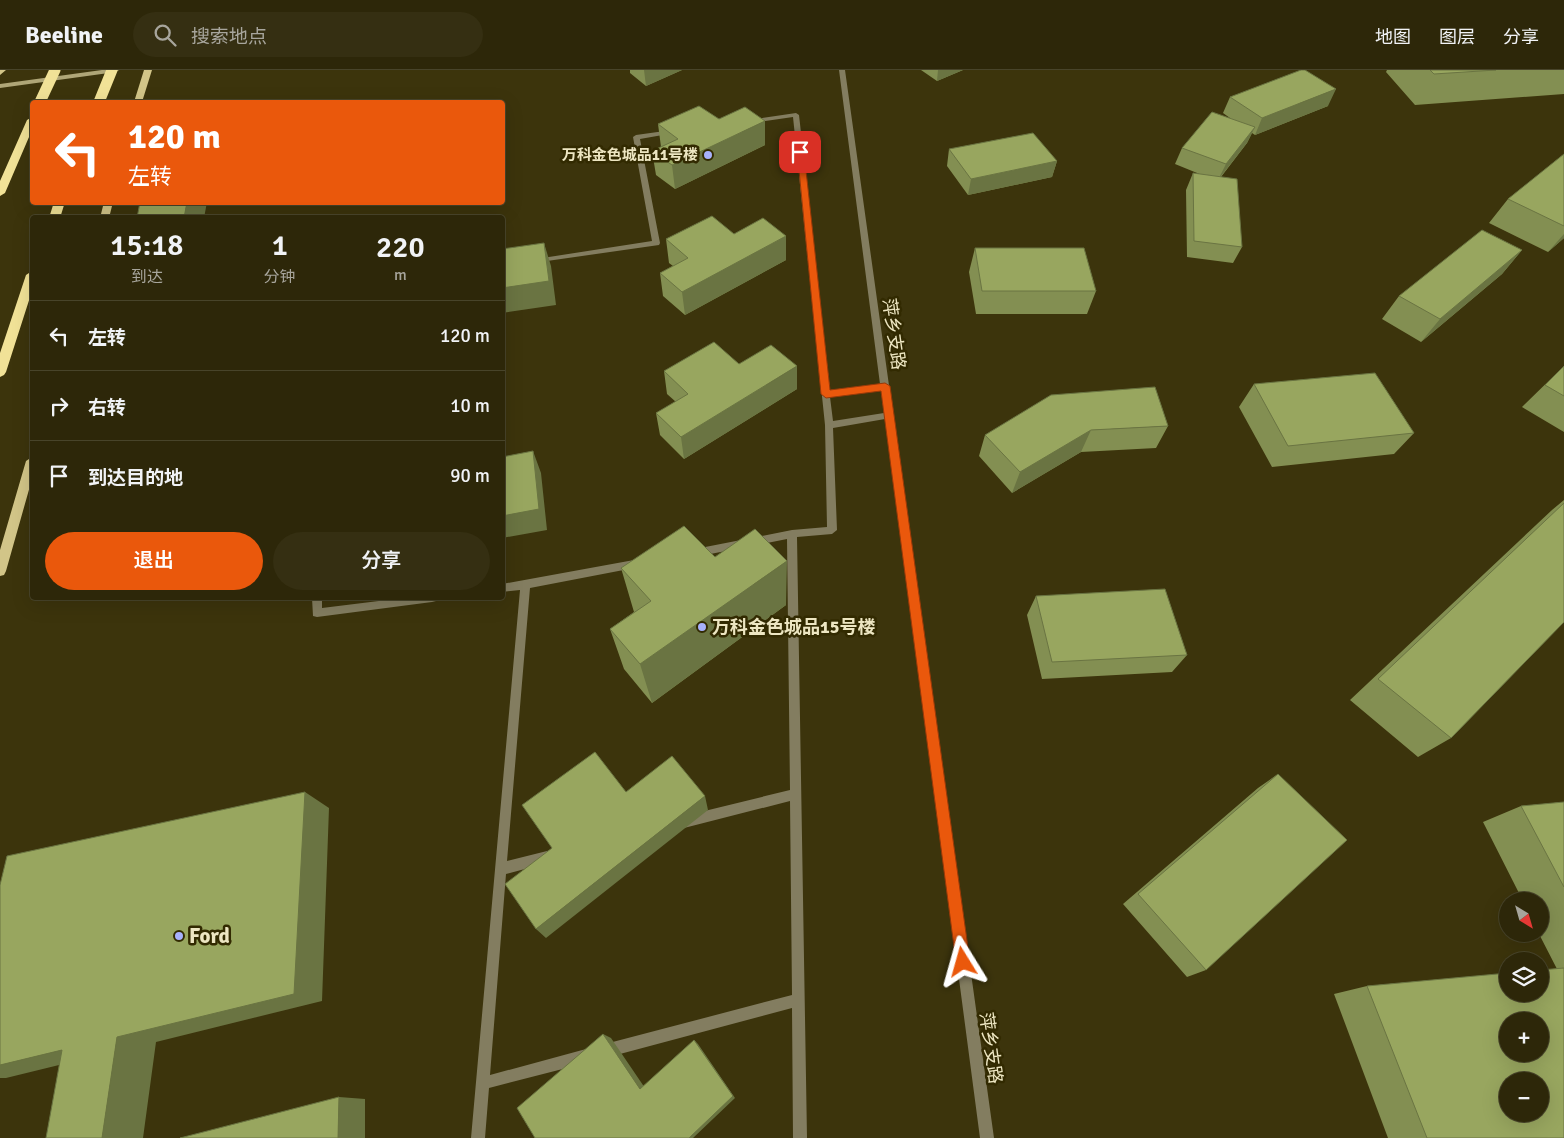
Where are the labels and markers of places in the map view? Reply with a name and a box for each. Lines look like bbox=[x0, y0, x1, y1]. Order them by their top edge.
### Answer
pin bbox=[779, 131, 821, 173]
place label: 万科金色城品11号楼 bbox=[562, 146, 698, 164]
marker: 万科金色城品11号楼 bbox=[702, 149, 714, 161]
place label: 万科金色城品15号楼 bbox=[712, 616, 875, 638]
marker: 万科金色城品15号楼 bbox=[696, 621, 708, 633]
place label: Ford bbox=[189, 923, 230, 949]
marker: Ford bbox=[173, 930, 185, 942]

